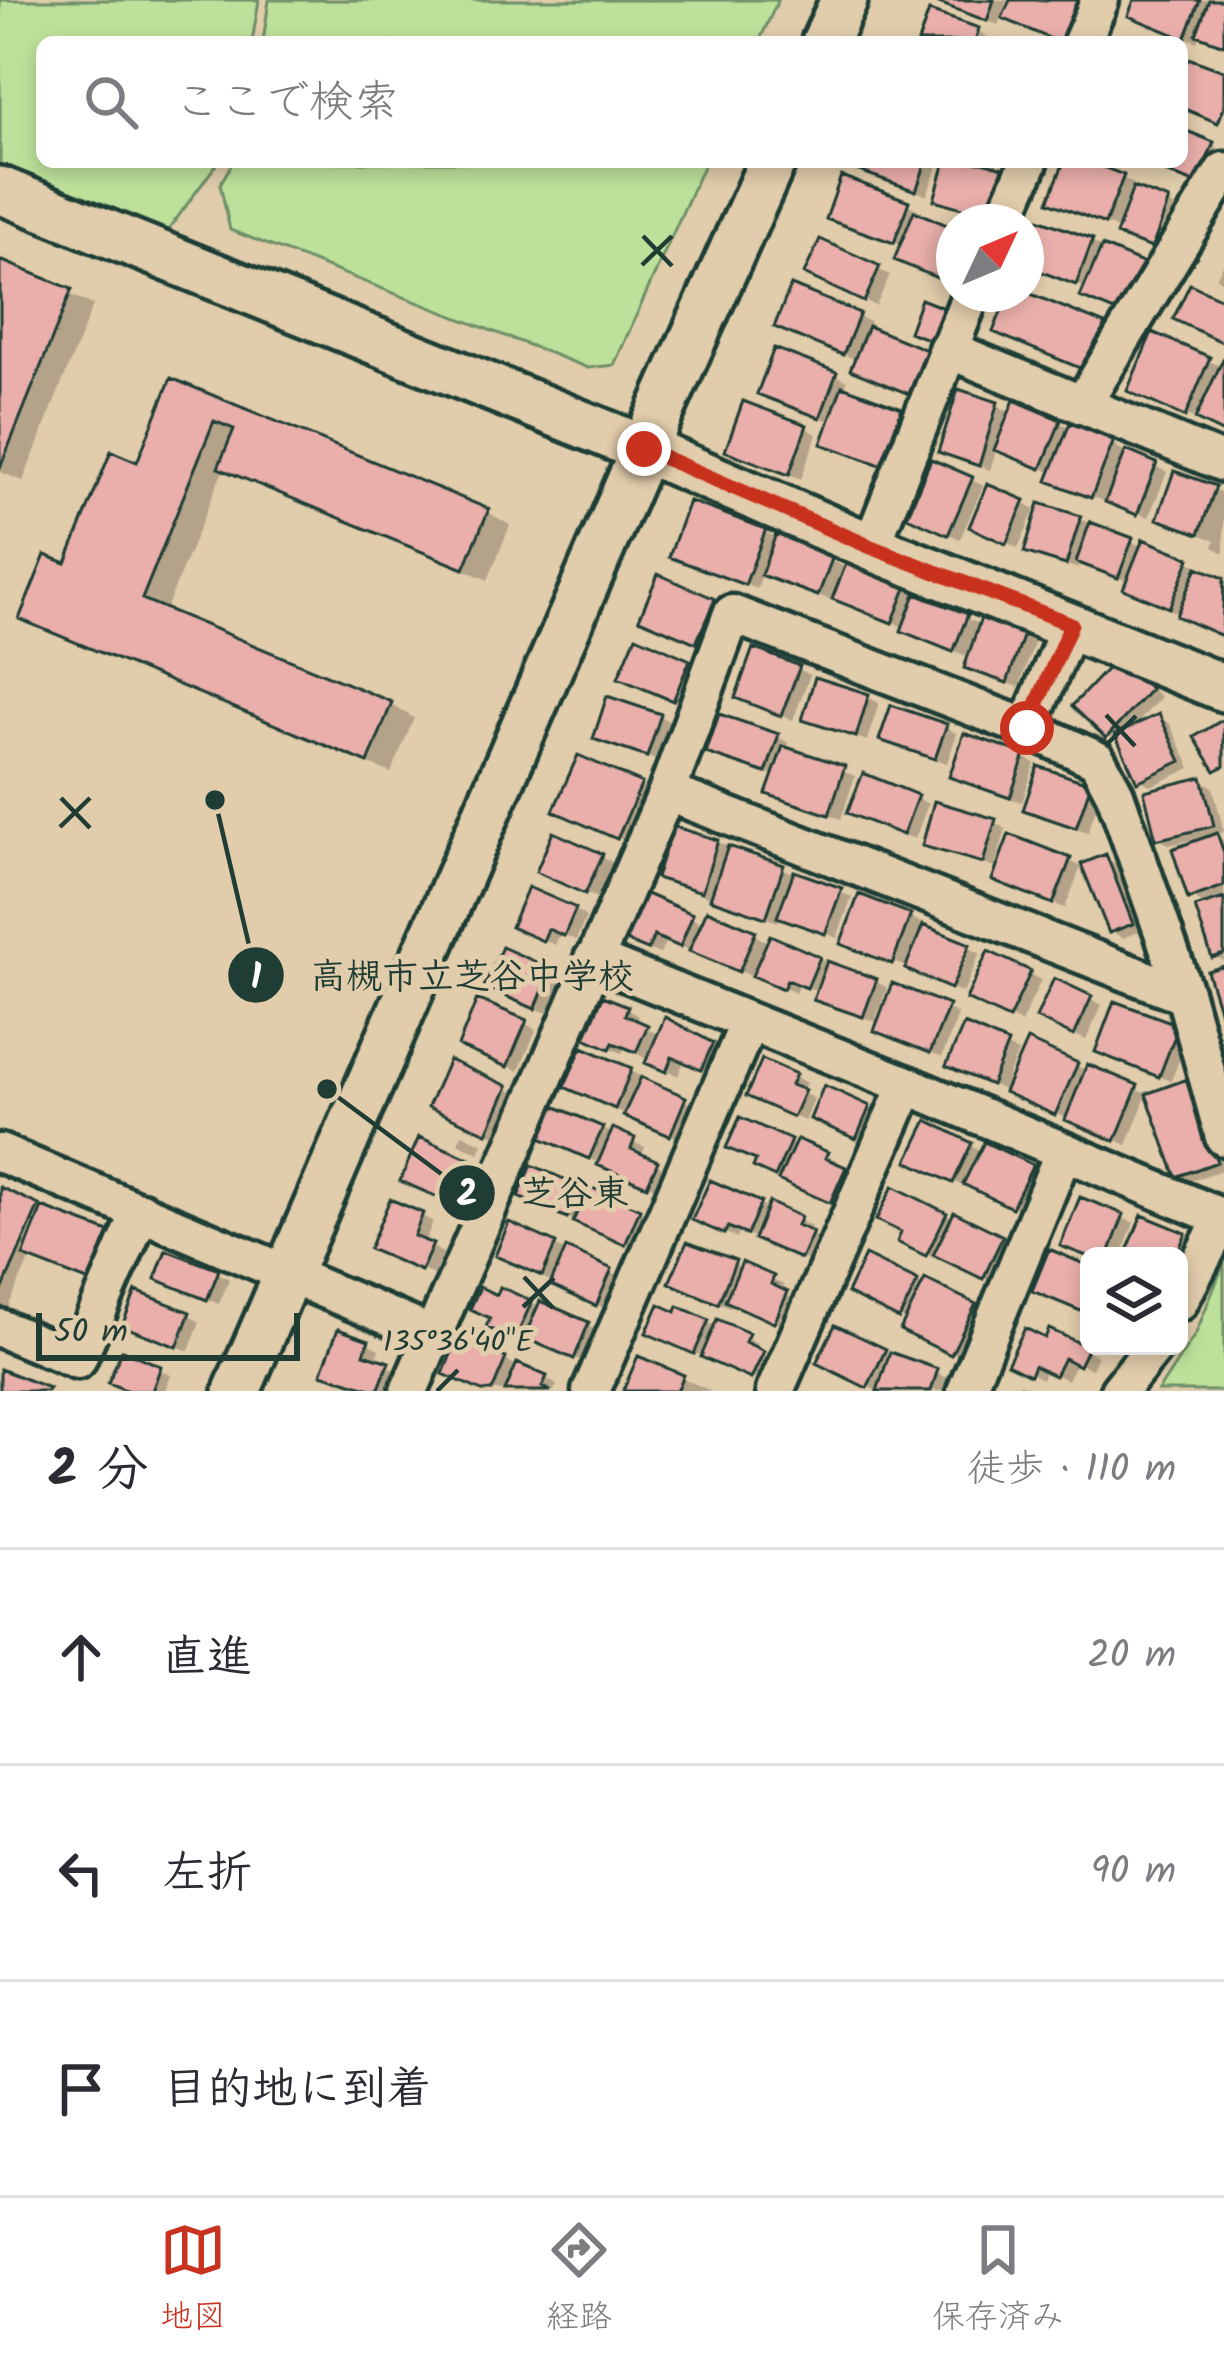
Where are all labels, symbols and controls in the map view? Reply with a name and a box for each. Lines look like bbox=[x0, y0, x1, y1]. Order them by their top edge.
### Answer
search box bbox=[36, 36, 1188, 168]
text: ここで検索 bbox=[174, 68, 399, 140]
icon: search bbox=[78, 69, 144, 135]
north arrow bbox=[936, 204, 1044, 312]
route end bbox=[617, 422, 671, 476]
route start bbox=[1000, 701, 1054, 755]
callout: 高槻市立芝谷中学校 bbox=[226, 939, 658, 1011]
text: 1 bbox=[251, 950, 262, 1007]
text: 高槻市立芝谷中学校 bbox=[310, 950, 634, 1007]
callout: 芝谷東 bbox=[437, 1157, 653, 1229]
text: 2 bbox=[457, 1167, 478, 1224]
text: 芝谷東 bbox=[521, 1167, 629, 1224]
map controls bbox=[1080, 1247, 1188, 1355]
button: layers bbox=[1080, 1247, 1188, 1355]
scale bar bbox=[36, 1307, 300, 1360]
text: 50 m bbox=[54, 1307, 128, 1360]
text: 135°36'40"E bbox=[383, 1319, 534, 1367]
text: 2 分 bbox=[48, 1431, 148, 1512]
text: 徒歩 · 110 m bbox=[967, 1440, 1176, 1502]
text: 直進 bbox=[162, 1623, 252, 1695]
icon: ahead bbox=[48, 1624, 114, 1690]
text: 20 m bbox=[1087, 1626, 1176, 1688]
text: 左折 bbox=[162, 1839, 252, 1911]
icon: left bbox=[48, 1840, 114, 1906]
text: 90 m bbox=[1091, 1842, 1176, 1904]
text: 目的地に到着 bbox=[162, 2055, 432, 2127]
icon: arrive bbox=[48, 2056, 114, 2122]
tab: 地図 bbox=[160, 2217, 226, 2345]
tab: 経路 bbox=[546, 2217, 612, 2345]
tab: 保存済み bbox=[932, 2217, 1064, 2345]

